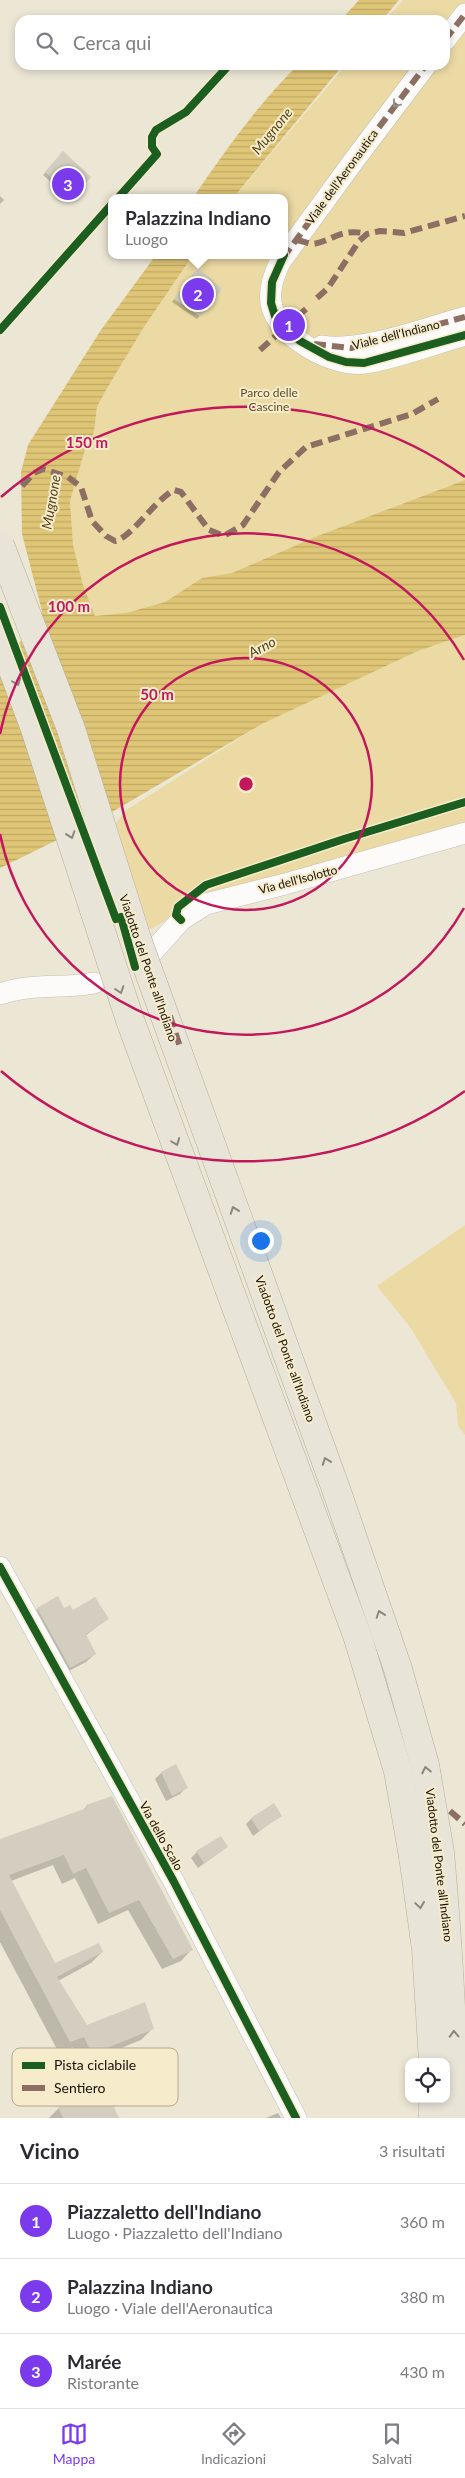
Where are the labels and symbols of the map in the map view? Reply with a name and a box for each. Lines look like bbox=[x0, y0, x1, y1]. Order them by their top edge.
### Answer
one-way arrow bbox=[394, 98, 402, 107]
water label: Mugnone bbox=[248, 104, 296, 157]
street label: Viale dell'Aeronautica bbox=[302, 126, 381, 227]
pin: 3 bbox=[52, 165, 84, 203]
pin: 2 bbox=[182, 275, 214, 313]
pin: 1 bbox=[273, 306, 305, 344]
street label: Viale dell'Indiano bbox=[351, 316, 441, 353]
park label: Parco delle Cascine bbox=[240, 385, 298, 414]
text: 150 m bbox=[66, 433, 108, 451]
water label: Mugnone bbox=[37, 473, 64, 530]
text: 100 m bbox=[48, 597, 90, 615]
water label: Arno bbox=[244, 632, 278, 661]
one-way arrow bbox=[11, 677, 21, 685]
text: 50 m bbox=[140, 685, 174, 703]
centre of rings bbox=[237, 775, 255, 793]
one-way arrow bbox=[65, 830, 75, 839]
street label: Via dell'Isolotto bbox=[257, 862, 339, 897]
street label: Viadotto del Ponte all'Indiano bbox=[116, 892, 181, 1043]
one-way arrow bbox=[115, 985, 125, 993]
one-way arrow bbox=[170, 1138, 180, 1146]
one-way arrow bbox=[230, 1206, 240, 1214]
your location bbox=[248, 1228, 274, 1254]
street label: Viadotto del Ponte all'Indiano bbox=[252, 1274, 319, 1424]
one-way arrow bbox=[322, 1457, 332, 1466]
one-way arrow bbox=[375, 1611, 385, 1619]
one-way arrow bbox=[421, 1765, 432, 1774]
street label: Viadotto del Ponte all'Indiano bbox=[423, 1787, 456, 1943]
street label: Via dello Scalo bbox=[136, 1799, 187, 1873]
one-way arrow bbox=[414, 1901, 425, 1909]
one-way arrow bbox=[449, 2030, 459, 2038]
legend bbox=[12, 2048, 178, 2106]
text: Pista ciclabile bbox=[54, 2056, 136, 2073]
text: Sentiero bbox=[54, 2079, 105, 2096]

